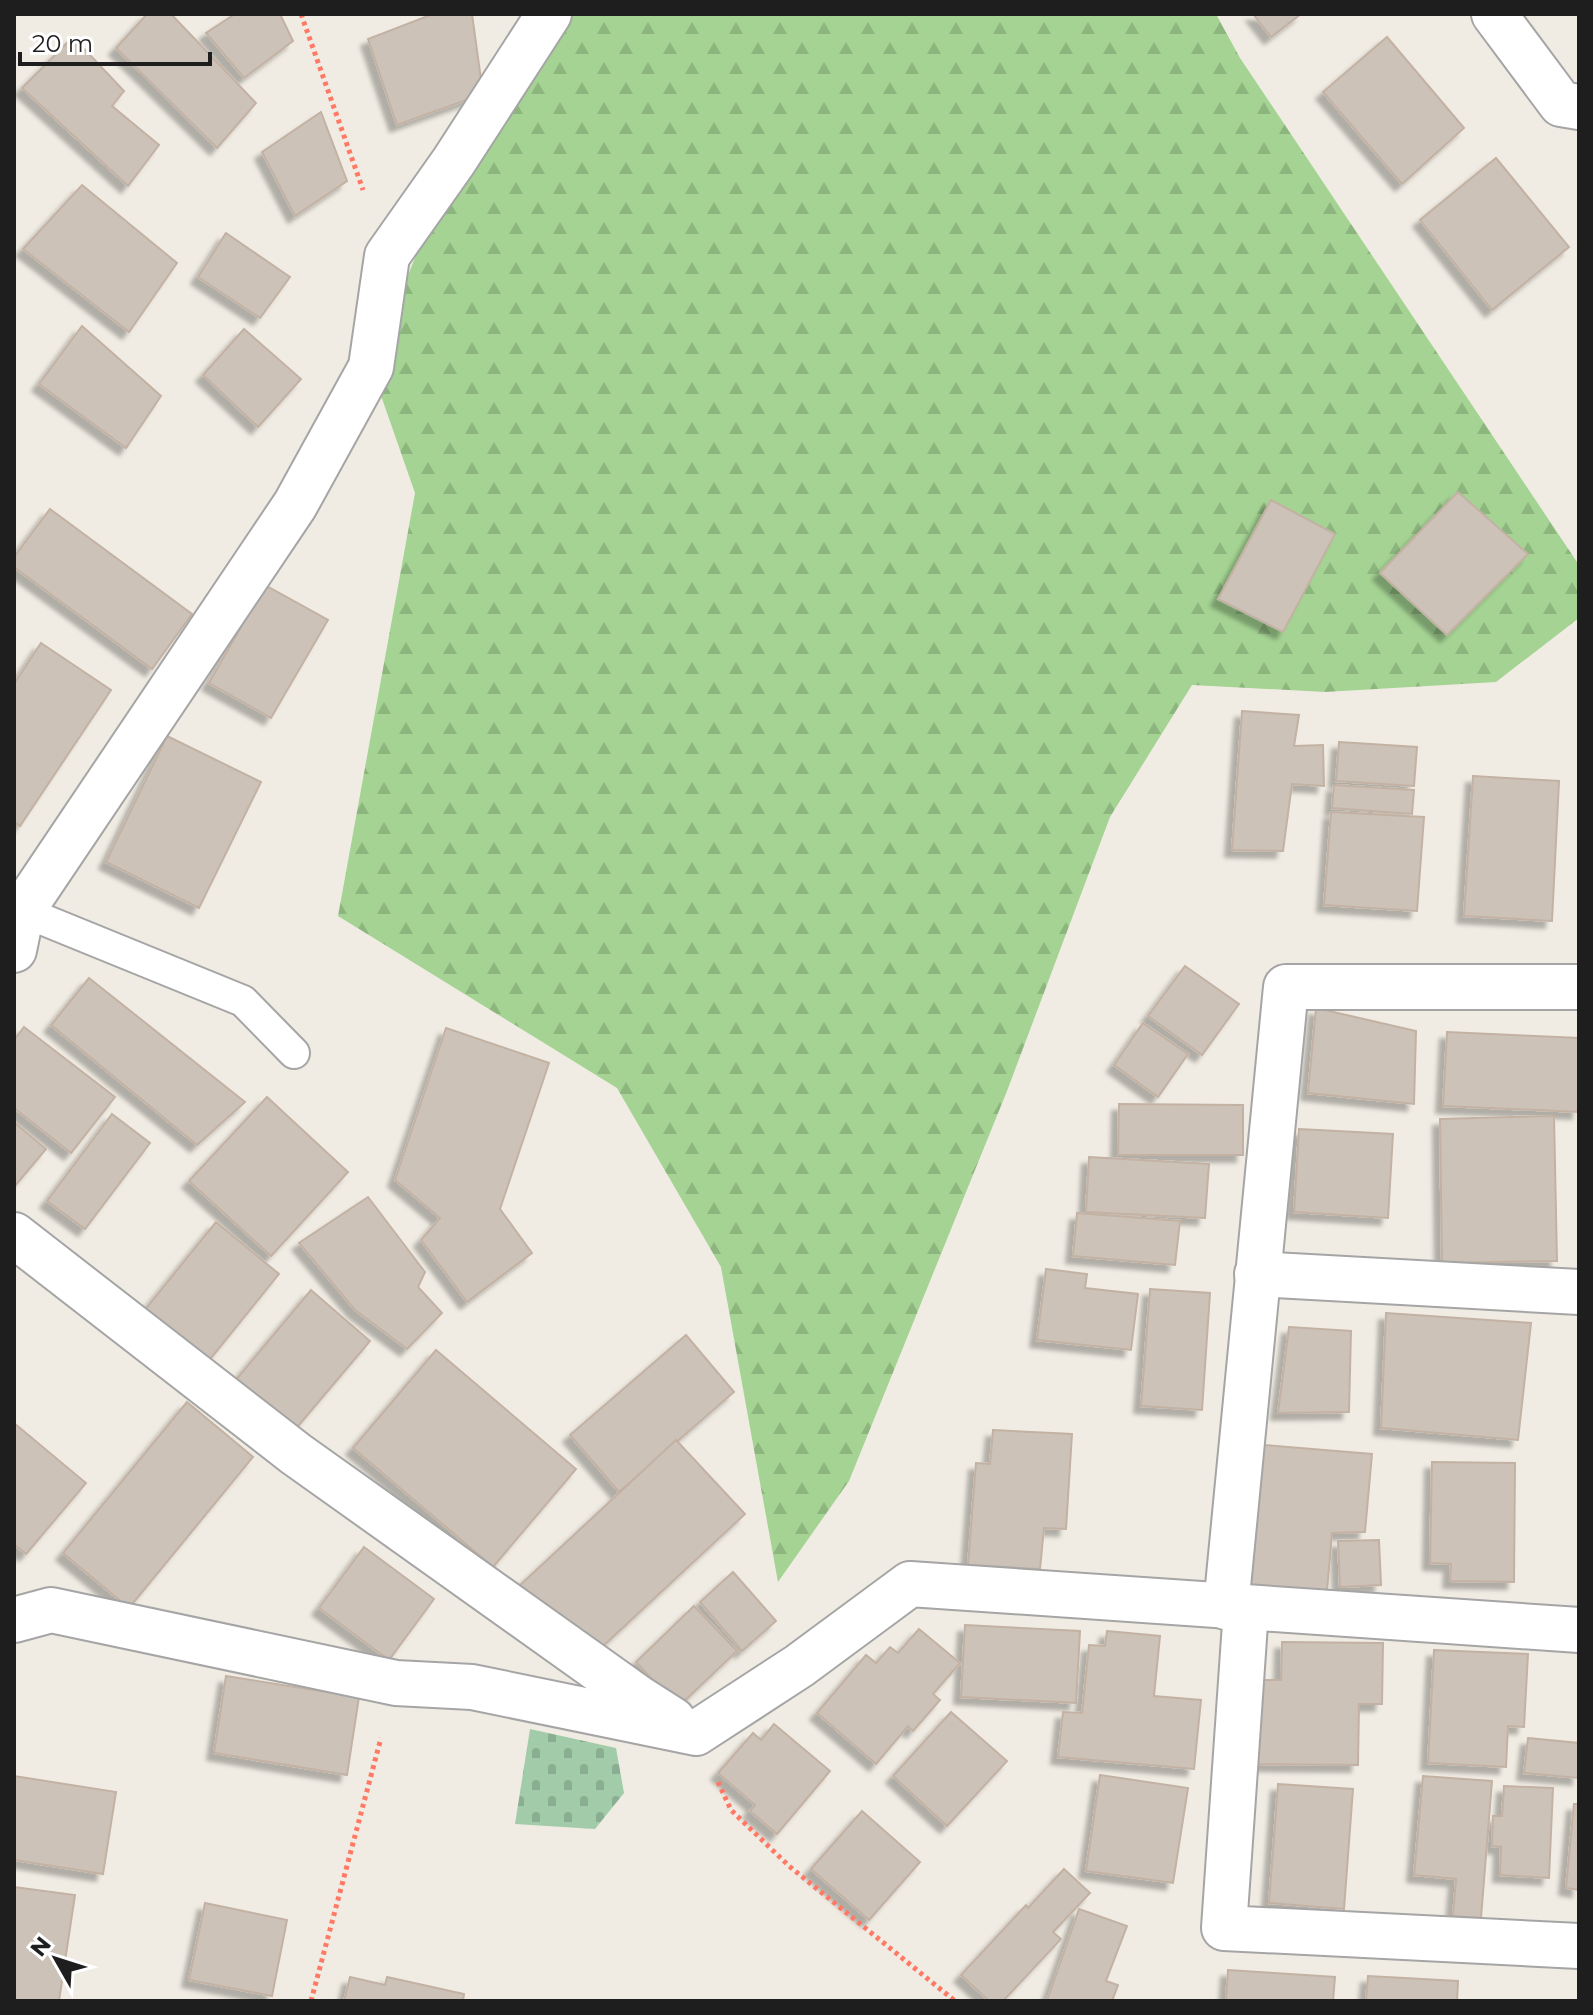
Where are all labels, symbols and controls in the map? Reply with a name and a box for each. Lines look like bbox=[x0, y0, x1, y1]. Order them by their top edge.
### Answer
scale bar bbox=[20, 16, 210, 66]
text: 20 m bbox=[32, 29, 93, 58]
north arrow bbox=[16, 1919, 96, 1999]
text: N bbox=[25, 1931, 57, 1962]

